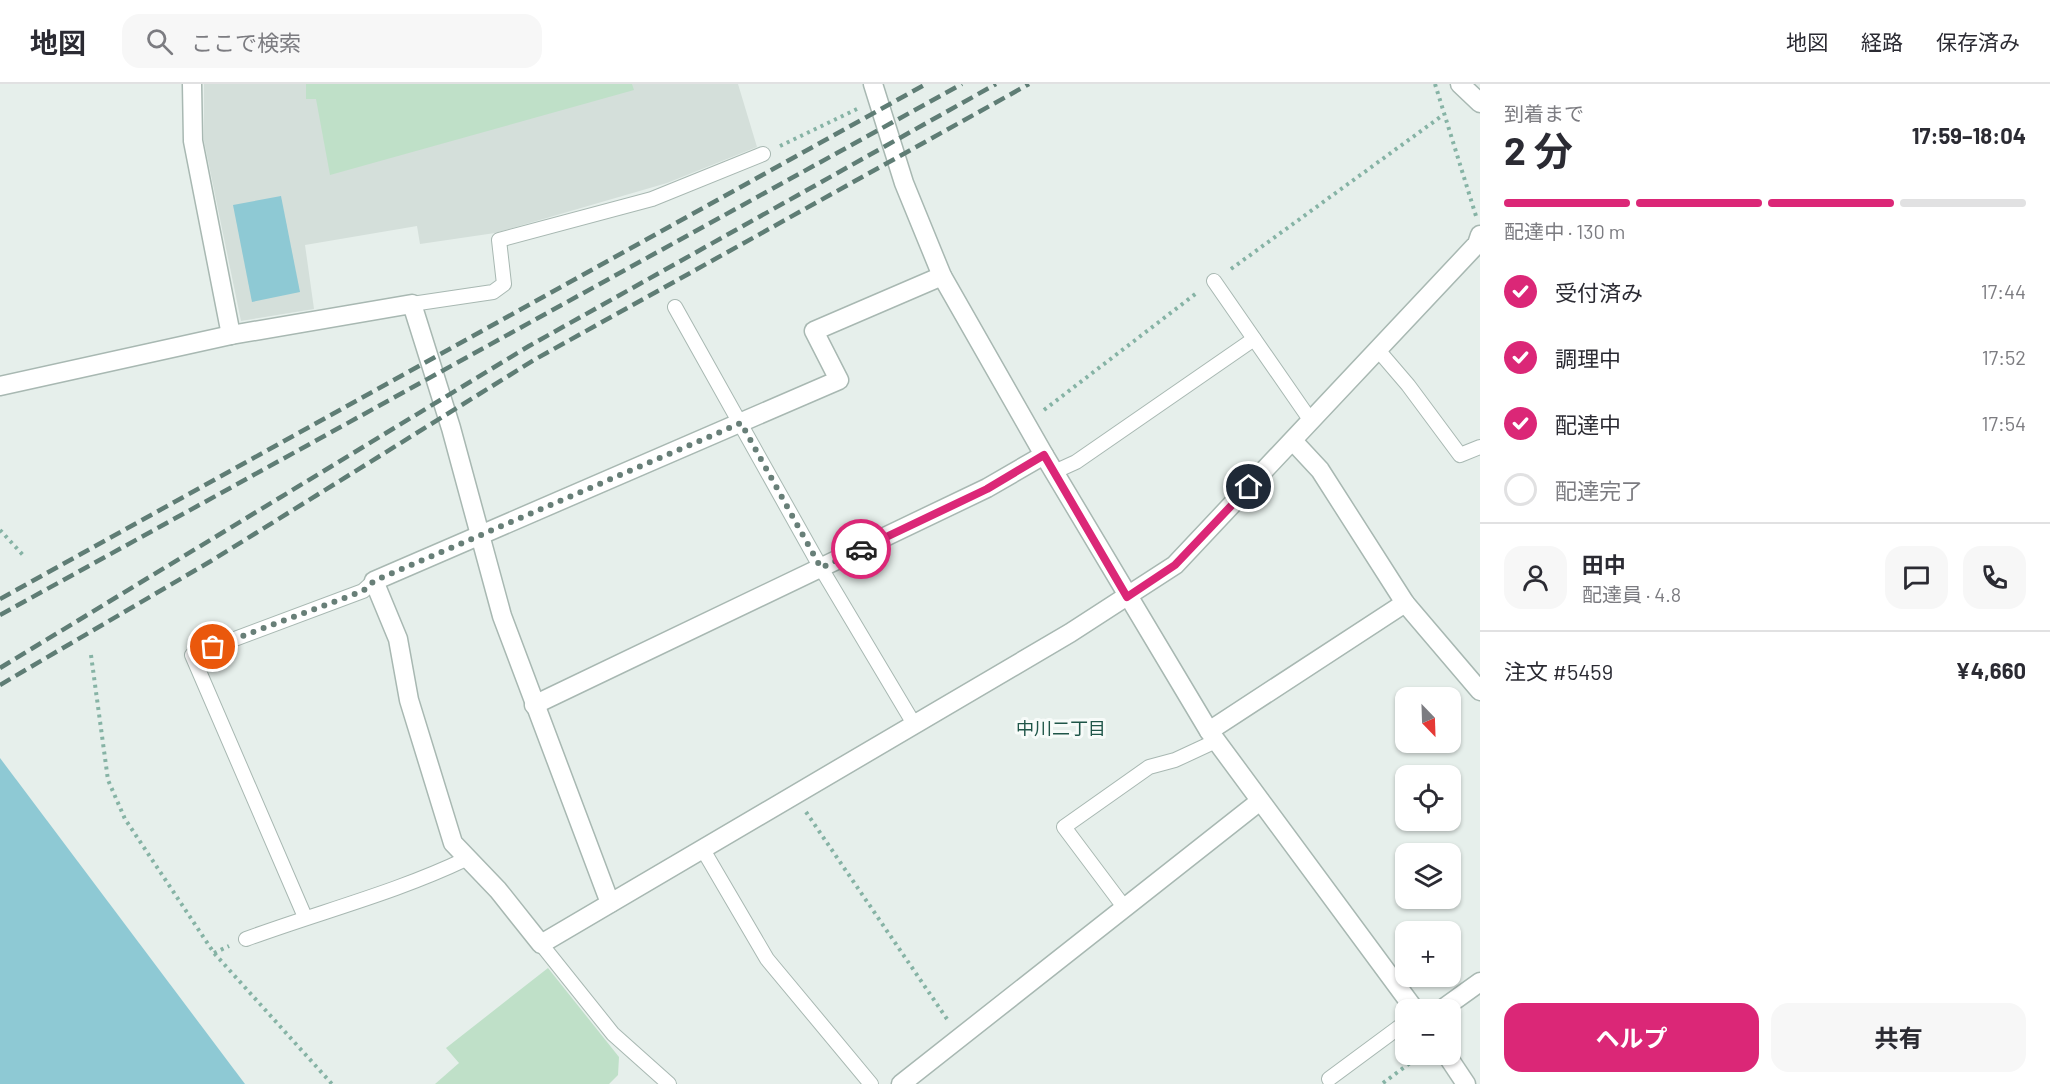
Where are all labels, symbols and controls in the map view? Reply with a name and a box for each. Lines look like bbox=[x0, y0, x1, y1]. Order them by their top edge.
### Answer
search box bbox=[122, 14, 542, 68]
text: 地図 bbox=[30, 25, 86, 59]
icon: search bbox=[143, 25, 176, 58]
text: ここで検索 bbox=[191, 29, 301, 55]
text: 地図 bbox=[1786, 29, 1828, 54]
text: 経路 bbox=[1861, 29, 1903, 54]
text: 保存済み bbox=[1936, 29, 2020, 54]
text: 到着まで bbox=[1504, 101, 1584, 125]
text: 17:59–18:04 bbox=[1912, 122, 2026, 148]
text: 2 分 bbox=[1504, 126, 1573, 173]
text: 配達中 · 130 m bbox=[1504, 219, 1625, 243]
icon: check bbox=[1504, 275, 1537, 308]
text: 受付済み bbox=[1555, 279, 1643, 305]
text: 17:44 bbox=[1981, 279, 2026, 303]
icon: check bbox=[1504, 341, 1537, 374]
text: 調理中 bbox=[1555, 345, 1621, 371]
text: 17:52 bbox=[1982, 345, 2026, 369]
icon: check bbox=[1504, 407, 1537, 440]
text: 配達中 bbox=[1555, 411, 1621, 437]
text: 17:54 bbox=[1981, 411, 2026, 435]
pin bbox=[1223, 461, 1274, 512]
icon: home bbox=[1232, 470, 1265, 503]
text: 配達完了 bbox=[1555, 477, 1643, 503]
courier bbox=[831, 519, 891, 579]
icon: car bbox=[845, 533, 878, 566]
button: person bbox=[1504, 546, 1567, 609]
button: chat bbox=[1885, 546, 1948, 609]
button: phone bbox=[1963, 546, 2026, 609]
text: 田中 bbox=[1582, 551, 1626, 577]
text: 配達員 · 4.8 bbox=[1582, 582, 1681, 606]
pin bbox=[187, 621, 238, 672]
icon: bag bbox=[196, 630, 229, 663]
text: ¥4,660 bbox=[1956, 657, 2026, 683]
text: 注文 #5459 bbox=[1504, 658, 1613, 684]
north arrow bbox=[1395, 687, 1461, 753]
map controls bbox=[1395, 687, 1461, 1065]
district label: 中川二丁目 bbox=[1016, 717, 1106, 739]
button: locate bbox=[1395, 765, 1461, 831]
button: layers bbox=[1395, 843, 1461, 909]
button: + bbox=[1395, 921, 1461, 987]
button: − bbox=[1395, 999, 1461, 1065]
button: ヘルプ bbox=[1504, 1003, 1759, 1072]
button: 共有 bbox=[1771, 1003, 2026, 1072]

